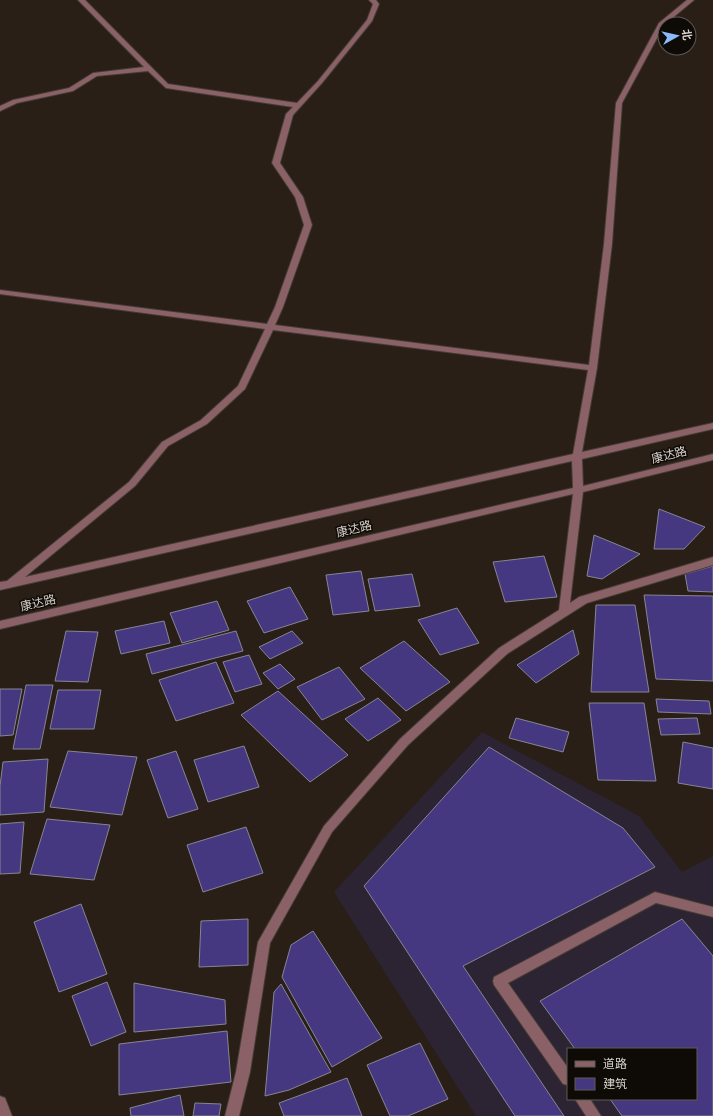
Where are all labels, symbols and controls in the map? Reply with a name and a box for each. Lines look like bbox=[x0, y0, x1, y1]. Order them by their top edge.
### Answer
north arrow bbox=[657, 16, 697, 56]
text: 北 bbox=[680, 28, 695, 41]
street label: 康达路 bbox=[650, 443, 688, 465]
street label: 康达路 bbox=[335, 517, 373, 539]
street label: 康达路 bbox=[19, 591, 57, 613]
legend bbox=[567, 1048, 697, 1100]
text: 道路 bbox=[603, 1056, 627, 1070]
text: 建筑 bbox=[603, 1076, 627, 1090]

